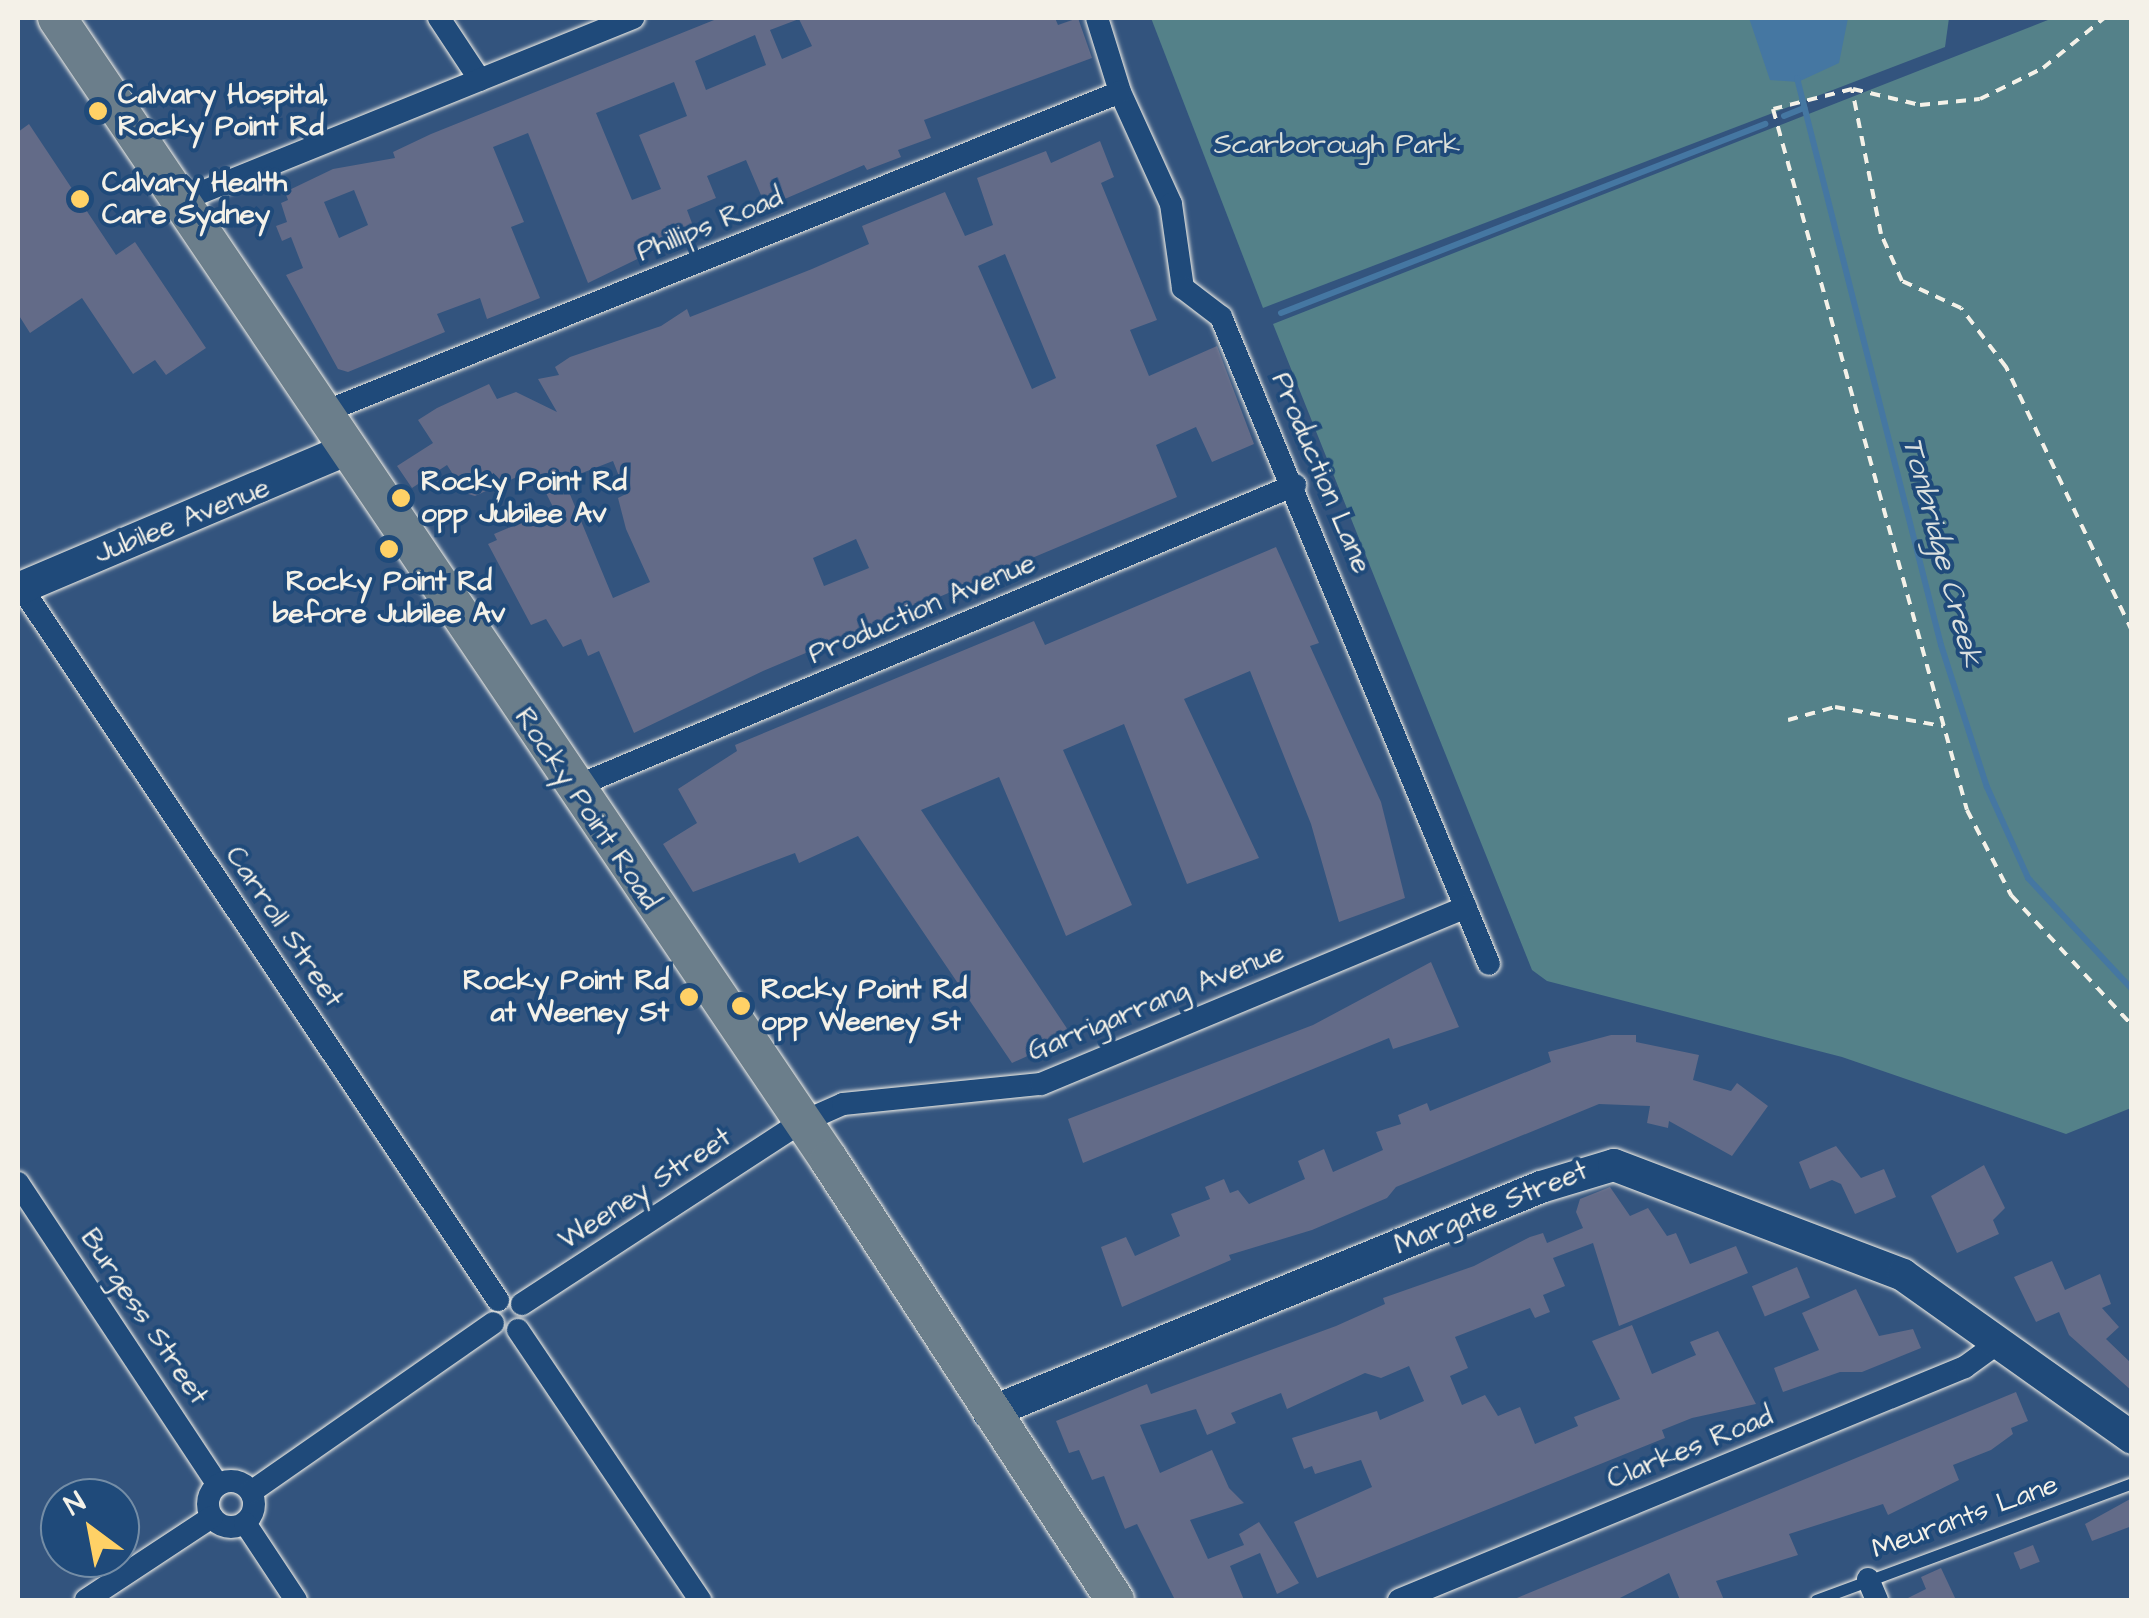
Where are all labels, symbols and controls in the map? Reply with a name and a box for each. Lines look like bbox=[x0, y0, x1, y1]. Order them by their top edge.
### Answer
place label: Calvary Hospital, Rocky Point Rd bbox=[118, 78, 329, 144]
marker: Calvary Hospital, Rocky Point Rd bbox=[87, 100, 109, 122]
park label: Scarborough Park bbox=[1214, 128, 1460, 162]
place label: Calvary Health Care Sydney bbox=[102, 166, 287, 232]
street label: Phillips Road bbox=[632, 181, 788, 269]
marker: Calvary Health Care Sydney bbox=[67, 186, 93, 212]
street label: Production Lane bbox=[1264, 368, 1378, 578]
water label: Tonbridge Creek bbox=[1894, 433, 1990, 671]
place label: Rocky Point Rd opp Jubilee Av bbox=[421, 465, 627, 531]
street label: Jubilee Avenue bbox=[90, 471, 274, 571]
marker: Rocky Point Rd opp Jubilee Av bbox=[390, 487, 412, 509]
marker: Rocky Point Rd before Jubilee Av bbox=[378, 538, 400, 560]
street label: Production Avenue bbox=[804, 546, 1040, 672]
place label: Rocky Point Rd before Jubilee Av bbox=[273, 565, 505, 631]
street label: Rocky Point Road bbox=[507, 702, 667, 916]
street label: Carroll Street bbox=[218, 840, 350, 1014]
street label: Garrigarrang Avenue bbox=[1023, 935, 1289, 1069]
place label: Rocky Point Rd at Weeney St bbox=[463, 964, 669, 1030]
place label: Rocky Point Rd opp Weeney St bbox=[761, 973, 967, 1039]
marker: Rocky Point Rd at Weeney St bbox=[678, 986, 700, 1008]
marker: Rocky Point Rd opp Weeney St bbox=[730, 995, 752, 1017]
street label: Weeney Street bbox=[553, 1121, 737, 1257]
street label: Margate Street bbox=[1389, 1154, 1593, 1262]
street label: Burgess Street bbox=[73, 1223, 215, 1411]
street label: Clarkes Road bbox=[1602, 1399, 1778, 1497]
street label: Meurants Lane bbox=[1867, 1468, 2063, 1566]
north arrow bbox=[40, 1478, 140, 1578]
text: N bbox=[57, 1483, 93, 1525]

